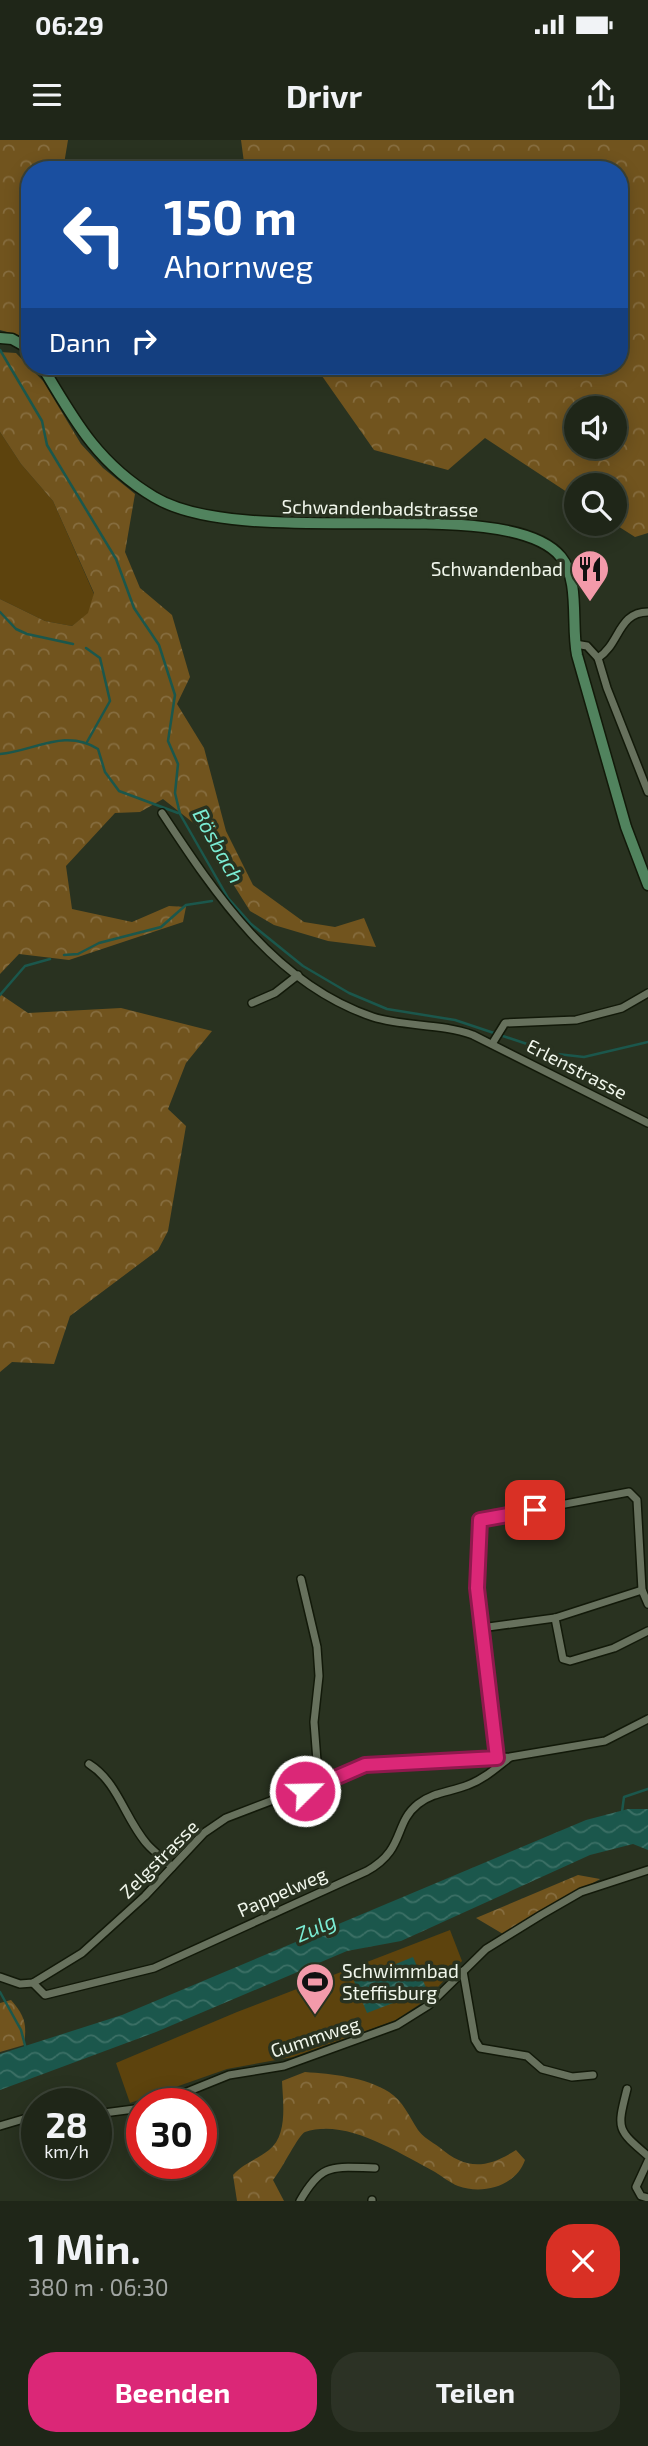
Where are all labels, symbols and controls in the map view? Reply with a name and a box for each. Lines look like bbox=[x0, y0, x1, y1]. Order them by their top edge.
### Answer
text: 06:29 bbox=[35, 9, 104, 40]
icon: menu bbox=[28, 76, 66, 114]
text: Drivr bbox=[286, 76, 362, 114]
icon: share bbox=[582, 76, 620, 114]
text: 150 m bbox=[164, 186, 297, 245]
icon: left bbox=[49, 189, 140, 280]
text: Ahornweg bbox=[164, 246, 313, 284]
icon: right bbox=[125, 322, 163, 360]
text: Dann bbox=[49, 326, 111, 357]
map controls bbox=[564, 396, 627, 536]
button: sound bbox=[564, 396, 627, 459]
button: search bbox=[564, 473, 627, 536]
street label: Schwandenbadstrasse bbox=[281, 494, 479, 521]
restaurant icon: Schwandenbad bbox=[569, 548, 611, 603]
place label: Schwandenbad bbox=[431, 557, 563, 580]
water label: Bösbach bbox=[189, 803, 250, 887]
street label: Erlenstrasse bbox=[523, 1033, 631, 1104]
pin bbox=[505, 1480, 565, 1540]
icon: arrive bbox=[516, 1491, 554, 1529]
position arrow bbox=[268, 1754, 342, 1828]
street label: Zelgstrasse bbox=[115, 1815, 203, 1903]
street label: Pappelweg bbox=[233, 1861, 330, 1921]
water label: Zulg bbox=[291, 1907, 340, 1946]
place label: Schwimmbad Steffisburg bbox=[342, 1959, 459, 2004]
sports icon: Schwimmbad Steffisburg bbox=[294, 1961, 336, 2016]
street label: Gummweg bbox=[267, 2011, 363, 2062]
speed limit sign: 30 bbox=[126, 2088, 217, 2179]
text: 28 bbox=[45, 2103, 88, 2145]
text: km/h bbox=[44, 2140, 89, 2162]
text: 1 Min. bbox=[28, 2222, 141, 2272]
button: close bbox=[546, 2224, 620, 2298]
text: 380 m · 06:30 bbox=[28, 2273, 169, 2301]
button: Beenden bbox=[28, 2352, 317, 2432]
button: Teilen bbox=[331, 2352, 620, 2432]

